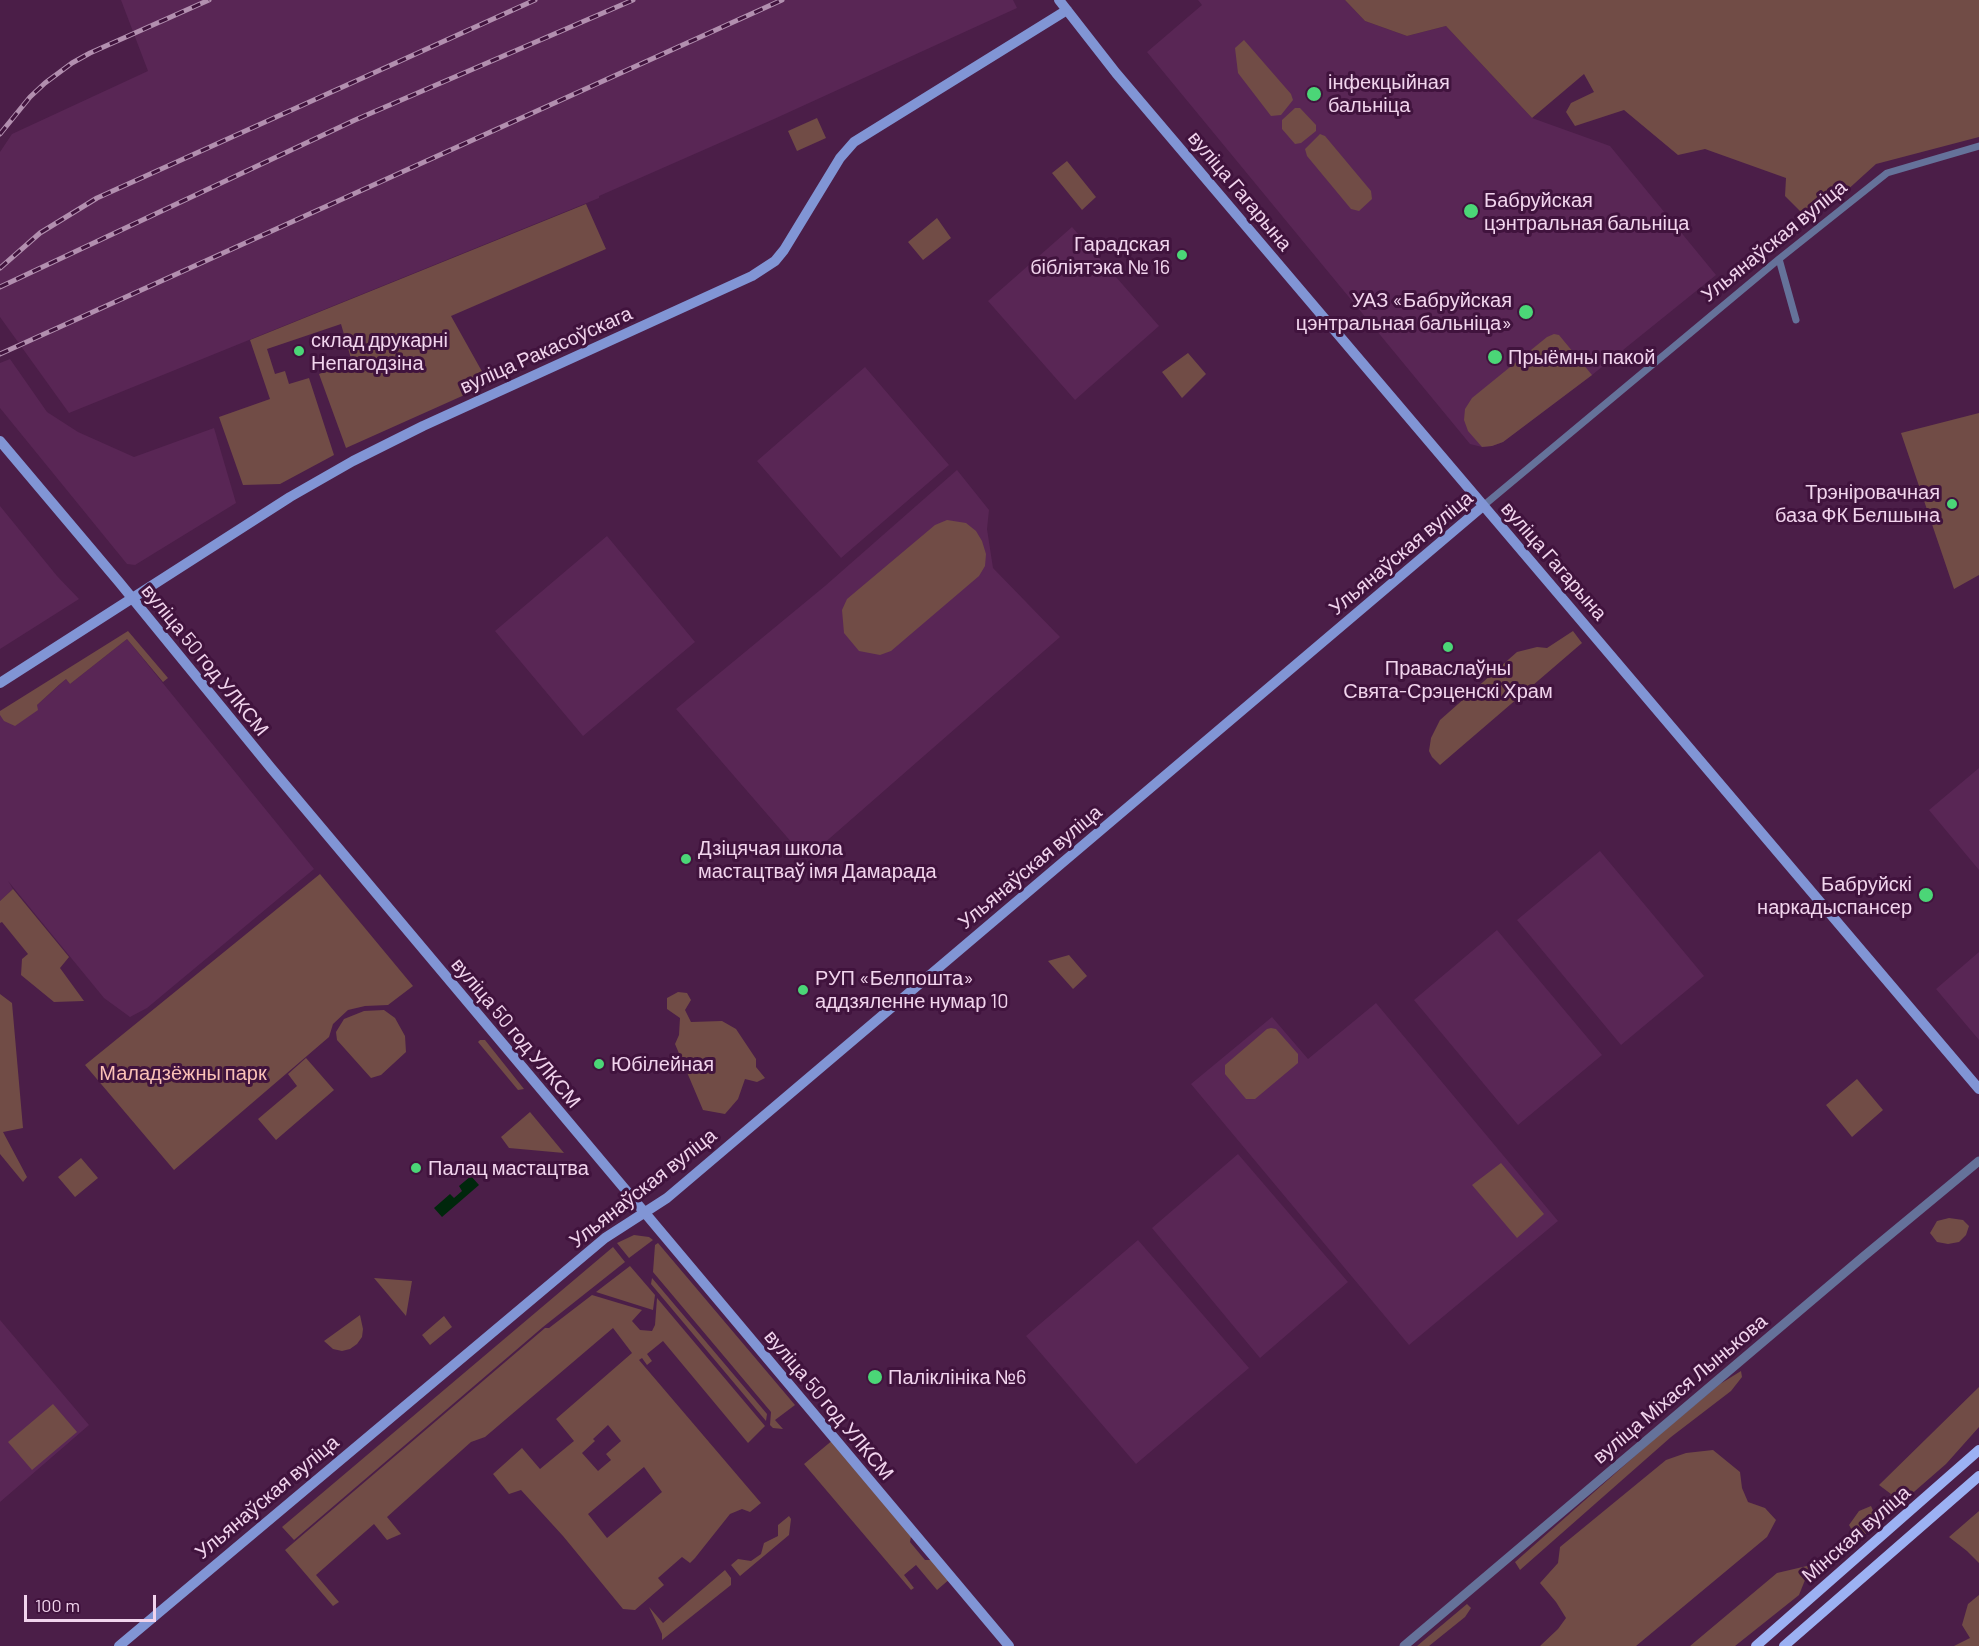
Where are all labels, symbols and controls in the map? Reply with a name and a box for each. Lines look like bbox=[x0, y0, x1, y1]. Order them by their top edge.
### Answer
place label: інфекцыйная бальніца bbox=[1328, 70, 1450, 117]
marker: інфекцыйная бальніца bbox=[1305, 85, 1323, 103]
street label: вуліца Гагарына bbox=[1183, 126, 1297, 256]
street label: Ульянаўская вуліца bbox=[1696, 175, 1852, 307]
place label: Бабруйская цэнтральная бальніца bbox=[1484, 188, 1689, 235]
marker: Бабруйская цэнтральная бальніца bbox=[1462, 202, 1480, 220]
place label: Гарадская бібліятэка № 16 bbox=[1030, 232, 1170, 279]
marker: Гарадская бібліятэка № 16 bbox=[1175, 248, 1189, 262]
place label: УАЗ «Бабруйская цэнтральная бальніца» bbox=[1296, 288, 1512, 335]
street label: вуліца Ракасоўскага bbox=[456, 301, 636, 399]
marker: УАЗ «Бабруйская цэнтральная бальніца» bbox=[1517, 303, 1535, 321]
place label: склад друкарні Непагодзіна bbox=[311, 328, 448, 375]
marker: склад друкарні Непагодзіна bbox=[292, 344, 306, 358]
place label: Прыёмны пакой bbox=[1508, 345, 1655, 369]
marker: Прыёмны пакой bbox=[1486, 348, 1504, 366]
place label: Трэніровачная база ФК Белшына bbox=[1775, 480, 1940, 527]
street label: Ульянаўская вуліца bbox=[1324, 486, 1478, 620]
street label: вуліца Гагарына bbox=[1496, 497, 1612, 625]
marker: Трэніровачная база ФК Белшына bbox=[1945, 497, 1959, 511]
street label: вуліца 50 год УЛКСМ bbox=[136, 579, 274, 741]
marker: Праваслаўны Свята-Срэценскі Храм bbox=[1441, 640, 1455, 654]
place label: Праваслаўны Свята-Срэценскі Храм bbox=[1343, 656, 1553, 703]
street label: Ульянаўская вуліца bbox=[953, 800, 1107, 934]
place label: Дзіцячая школа мастацтваў імя Дамарада bbox=[698, 836, 937, 883]
marker: Дзіцячая школа мастацтваў імя Дамарада bbox=[679, 852, 693, 866]
place label: Бабруйскі наркадыспансер bbox=[1757, 872, 1912, 919]
marker: Бабруйскі наркадыспансер bbox=[1917, 886, 1935, 904]
street label: вуліца 50 год УЛКСМ bbox=[446, 953, 586, 1113]
place label: РУП «Белпошта» аддзяленне нумар 10 bbox=[815, 966, 1009, 1013]
marker: РУП «Белпошта» аддзяленне нумар 10 bbox=[796, 983, 810, 997]
place label: Юбілейная bbox=[611, 1052, 714, 1076]
marker: Юбілейная bbox=[592, 1057, 606, 1071]
park label: Маладзёжны парк bbox=[99, 1061, 267, 1085]
street label: Ульянаўская вуліца bbox=[565, 1123, 721, 1253]
place label: Палац мастацтва bbox=[428, 1156, 589, 1180]
marker: Палац мастацтва bbox=[409, 1161, 423, 1175]
street label: вуліца Міхася Лынькова bbox=[1588, 1309, 1772, 1469]
street label: вуліца 50 год УЛКСМ bbox=[759, 1325, 899, 1485]
place label: Паліклініка №6 bbox=[888, 1365, 1026, 1389]
marker: Паліклініка №6 bbox=[866, 1368, 884, 1386]
street label: Ульянаўская вуліца bbox=[190, 1430, 344, 1564]
street label: Мінская вуліца bbox=[1797, 1480, 1915, 1588]
scale bar bbox=[27, 1583, 159, 1621]
text: 100 m bbox=[35, 1594, 80, 1616]

